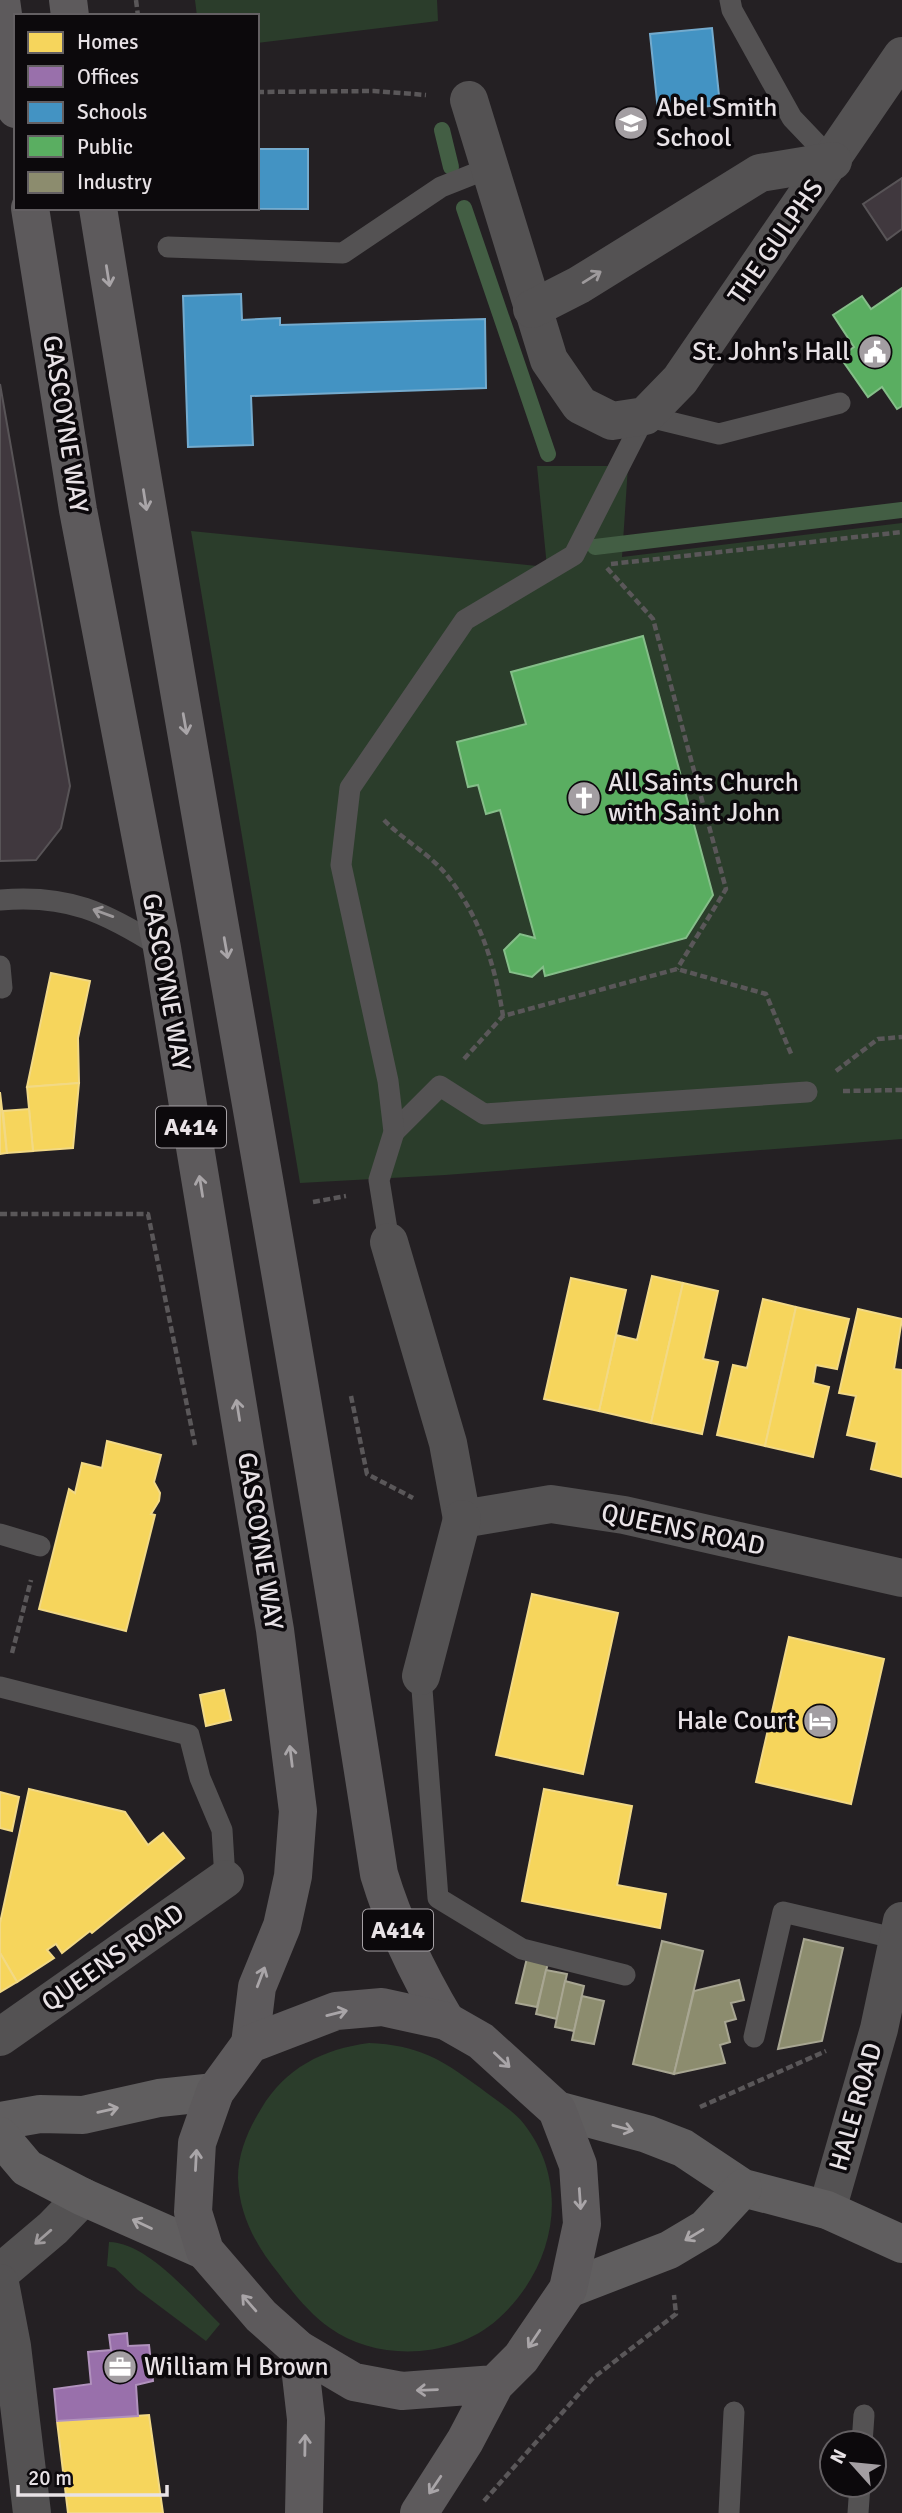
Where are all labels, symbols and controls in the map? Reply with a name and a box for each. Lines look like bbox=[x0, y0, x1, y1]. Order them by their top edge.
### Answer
legend bbox=[14, 14, 259, 210]
text: Homes bbox=[77, 29, 139, 55]
text: Offices bbox=[77, 64, 139, 90]
place label: Abel Smith School bbox=[656, 92, 777, 154]
text: Schools bbox=[77, 99, 147, 125]
school or university icon: Abel Smith School bbox=[612, 104, 650, 142]
text: Public bbox=[77, 134, 133, 160]
text: Industry bbox=[77, 169, 152, 195]
street label: THE GULPHS bbox=[721, 173, 831, 311]
one-way arrow bbox=[102, 264, 115, 287]
one-way arrow bbox=[582, 269, 602, 283]
street label: GASCOYNE WAY bbox=[35, 333, 95, 515]
public building icon: St. John's Hall bbox=[856, 333, 894, 371]
place label: St. John's Hall bbox=[692, 336, 850, 368]
one-way arrow bbox=[139, 488, 152, 511]
one-way arrow bbox=[179, 712, 192, 735]
place label: All Saints Church with Saint John bbox=[608, 767, 799, 829]
church icon: All Saints Church with Saint John bbox=[565, 779, 603, 817]
street label: GASCOYNE WAY bbox=[135, 891, 197, 1073]
one-way arrow bbox=[92, 906, 114, 919]
one-way arrow bbox=[220, 936, 233, 959]
road number: A414 bbox=[156, 1106, 226, 1148]
one-way arrow bbox=[194, 1175, 207, 1197]
one-way arrow bbox=[231, 1399, 244, 1422]
street label: GASCOYNE WAY bbox=[230, 1450, 290, 1632]
street label: QUEENS ROAD bbox=[598, 1497, 768, 1563]
hotel icon: Hale Court bbox=[801, 1702, 839, 1740]
place label: Hale Court bbox=[677, 1705, 796, 1737]
one-way arrow bbox=[284, 1745, 297, 1768]
street label: QUEENS ROAD bbox=[36, 1897, 190, 2019]
road number: A414 bbox=[363, 1910, 433, 1951]
one-way arrow bbox=[255, 1967, 268, 1989]
one-way arrow bbox=[325, 2005, 347, 2018]
street label: HALE ROAD bbox=[822, 2039, 890, 2175]
one-way arrow bbox=[493, 2052, 511, 2068]
one-way arrow bbox=[96, 2102, 119, 2116]
one-way arrow bbox=[611, 2122, 634, 2135]
one-way arrow bbox=[189, 2149, 202, 2172]
one-way arrow bbox=[574, 2187, 587, 2210]
one-way arrow bbox=[132, 2217, 153, 2230]
one-way arrow bbox=[685, 2227, 704, 2242]
one-way arrow bbox=[34, 2229, 52, 2245]
one-way arrow bbox=[241, 2294, 257, 2312]
one-way arrow bbox=[527, 2329, 541, 2348]
office icon: William H Brown bbox=[101, 2348, 139, 2386]
place label: William H Brown bbox=[144, 2351, 329, 2383]
one-way arrow bbox=[416, 2384, 439, 2397]
north arrow bbox=[818, 2429, 888, 2499]
one-way arrow bbox=[299, 2434, 312, 2457]
text: N bbox=[825, 2445, 852, 2468]
scale bar bbox=[18, 2454, 166, 2498]
text: 20 m bbox=[28, 2465, 72, 2491]
one-way arrow bbox=[428, 2475, 442, 2494]

